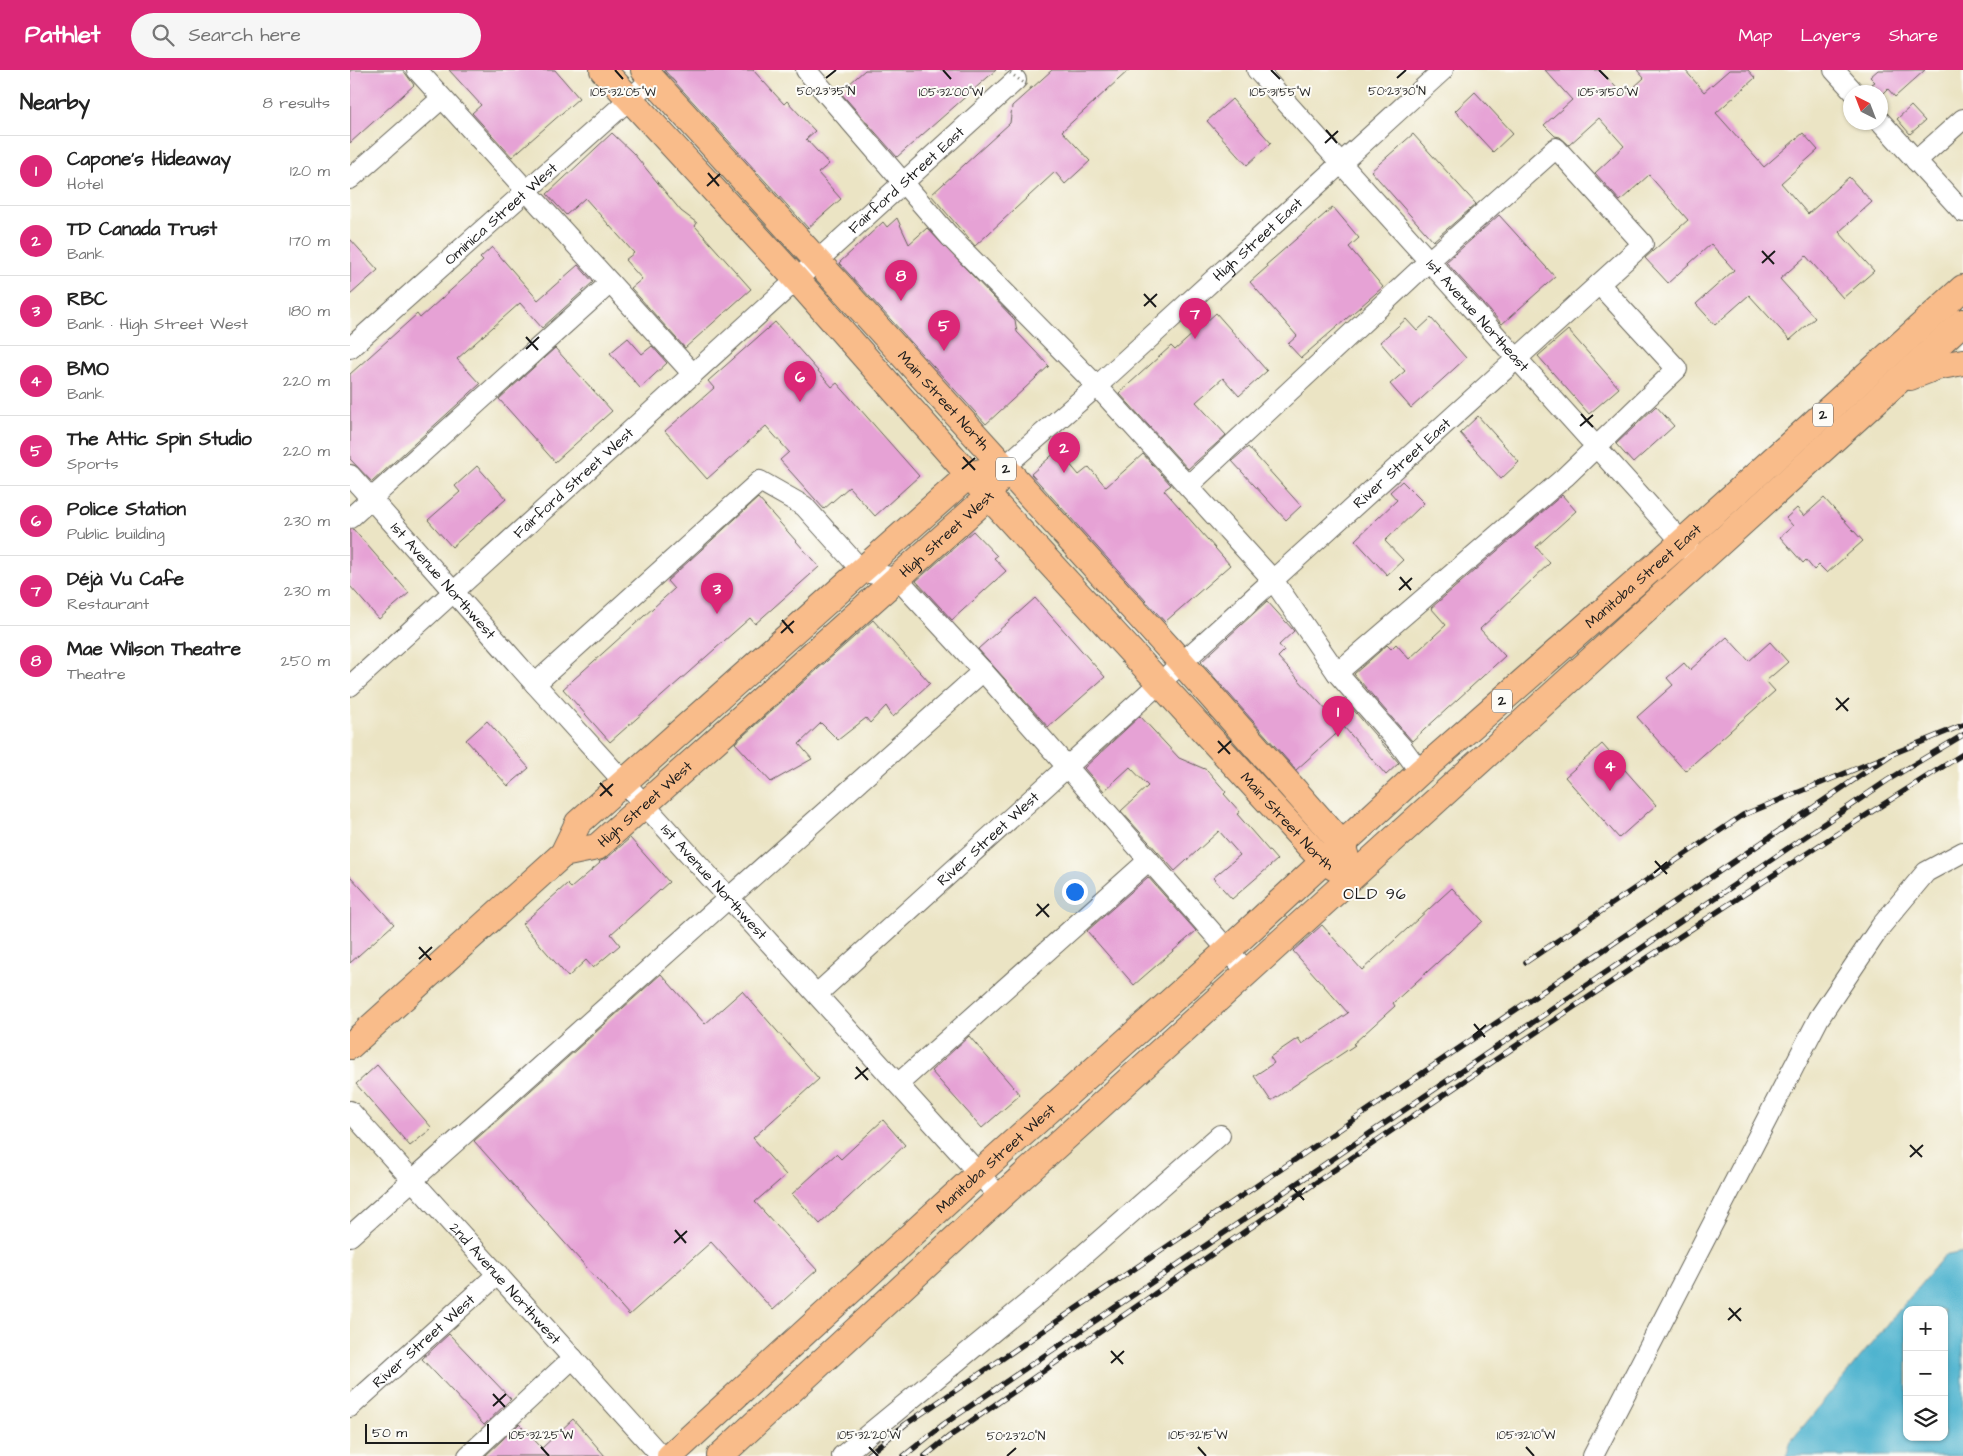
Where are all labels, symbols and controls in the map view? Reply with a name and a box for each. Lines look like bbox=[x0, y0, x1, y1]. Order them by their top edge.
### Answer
search box bbox=[131, 13, 481, 58]
text: Pathlet bbox=[25, 18, 101, 52]
icon: search bbox=[149, 21, 177, 49]
text: Search here bbox=[189, 22, 301, 49]
text: Map bbox=[1738, 23, 1772, 48]
text: Layers bbox=[1800, 23, 1861, 48]
text: Share bbox=[1889, 23, 1938, 48]
text: 50°23'35"N bbox=[797, 83, 856, 100]
text: 50°23'30"N bbox=[1368, 83, 1426, 100]
text: 105°32'05"W bbox=[590, 84, 656, 101]
text: 105°32'00"W bbox=[919, 84, 984, 101]
text: 105°31'55"W bbox=[1250, 84, 1311, 101]
text: 105°31'50"W bbox=[1578, 84, 1639, 101]
north arrow bbox=[1843, 85, 1888, 130]
text: Nearby bbox=[20, 88, 90, 117]
text: 8 results bbox=[263, 92, 330, 114]
street label: Fairford Street East bbox=[844, 122, 969, 238]
text: Capone's Hideaway bbox=[67, 146, 231, 173]
street label: Ominica Street West bbox=[440, 158, 562, 270]
text: 1 bbox=[35, 160, 37, 182]
text: 120 m bbox=[290, 160, 330, 182]
text: Hotel bbox=[67, 173, 103, 195]
street label: High Street East bbox=[1208, 193, 1307, 286]
text: TD Canada Trust bbox=[67, 216, 217, 243]
text: 2 bbox=[31, 230, 41, 252]
text: 170 m bbox=[289, 230, 330, 252]
text: Bank bbox=[67, 243, 104, 265]
street label: 1st Avenue Northeast bbox=[1421, 254, 1534, 376]
pin: 8 bbox=[885, 260, 917, 301]
text: RBC bbox=[67, 286, 108, 313]
pin: 7 bbox=[1179, 298, 1211, 339]
text: 3 bbox=[32, 300, 40, 322]
text: 180 m bbox=[289, 300, 330, 322]
pin: 5 bbox=[928, 310, 960, 351]
text: Bank · High Street West bbox=[67, 313, 248, 335]
street label: Main Street North bbox=[893, 346, 995, 455]
text: BMO bbox=[67, 356, 109, 383]
pin: 6 bbox=[784, 361, 816, 402]
text: 4 bbox=[31, 370, 41, 392]
text: 220 m bbox=[283, 370, 330, 392]
text: Bank bbox=[67, 383, 104, 405]
road number: 2 bbox=[1813, 404, 1833, 426]
street label: River Street East bbox=[1348, 413, 1455, 513]
street label: Fairford Street West bbox=[509, 422, 638, 543]
text: The Attic Spin Studio bbox=[67, 426, 252, 453]
pin: 2 bbox=[1048, 432, 1080, 473]
text: 5 bbox=[30, 440, 42, 462]
text: 220 m bbox=[283, 440, 330, 462]
text: Sports bbox=[67, 453, 119, 475]
road number: 2 bbox=[996, 458, 1016, 480]
street label: High Street West bbox=[895, 488, 1000, 582]
text: Police Station bbox=[67, 496, 186, 523]
text: 6 bbox=[31, 510, 41, 532]
text: 230 m bbox=[284, 510, 330, 532]
street label: 1st Avenue Northwest bbox=[386, 518, 501, 644]
street label: Manitoba Street East bbox=[1580, 519, 1706, 633]
text: Public building bbox=[67, 523, 165, 545]
text: Déjà Vu Cafe bbox=[67, 566, 184, 593]
pin: 3 bbox=[701, 573, 733, 614]
text: 7 bbox=[31, 580, 41, 602]
text: 230 m bbox=[284, 580, 330, 602]
text: Restaurant bbox=[67, 593, 149, 615]
text: Mae Wilson Theatre bbox=[67, 636, 241, 663]
text: 8 bbox=[31, 650, 41, 672]
text: 250 m bbox=[281, 650, 330, 672]
text: Theatre bbox=[67, 663, 126, 685]
road number: 2 bbox=[1492, 690, 1512, 712]
pin: 1 bbox=[1322, 696, 1354, 737]
pin: 4 bbox=[1594, 750, 1626, 791]
street label: High Street West bbox=[593, 756, 697, 852]
street label: Main Street North bbox=[1236, 767, 1338, 875]
street label: River Street West bbox=[932, 787, 1044, 891]
street label: 1st Avenue Northwest bbox=[656, 819, 772, 944]
your location bbox=[1062, 879, 1088, 905]
district label: OLD 96 bbox=[1343, 883, 1407, 905]
street label: Manitoba Street West bbox=[931, 1099, 1060, 1218]
street label: 2nd Avenue Northwest bbox=[445, 1218, 566, 1349]
street label: River Street West bbox=[368, 1289, 480, 1393]
map controls bbox=[1903, 1306, 1948, 1441]
button: + bbox=[1903, 1306, 1948, 1351]
button: − bbox=[1903, 1351, 1948, 1396]
button: layers bbox=[1903, 1396, 1948, 1441]
scale bar bbox=[365, 1421, 489, 1444]
text: 50 m bbox=[372, 1423, 407, 1443]
text: 105°32'25"W bbox=[509, 1427, 574, 1444]
text: 105°32'20"W bbox=[837, 1427, 902, 1444]
text: 105°32'15"W bbox=[1168, 1427, 1228, 1444]
text: 105°32'10"W bbox=[1497, 1427, 1556, 1444]
text: 50°23'20"N bbox=[987, 1428, 1046, 1445]

